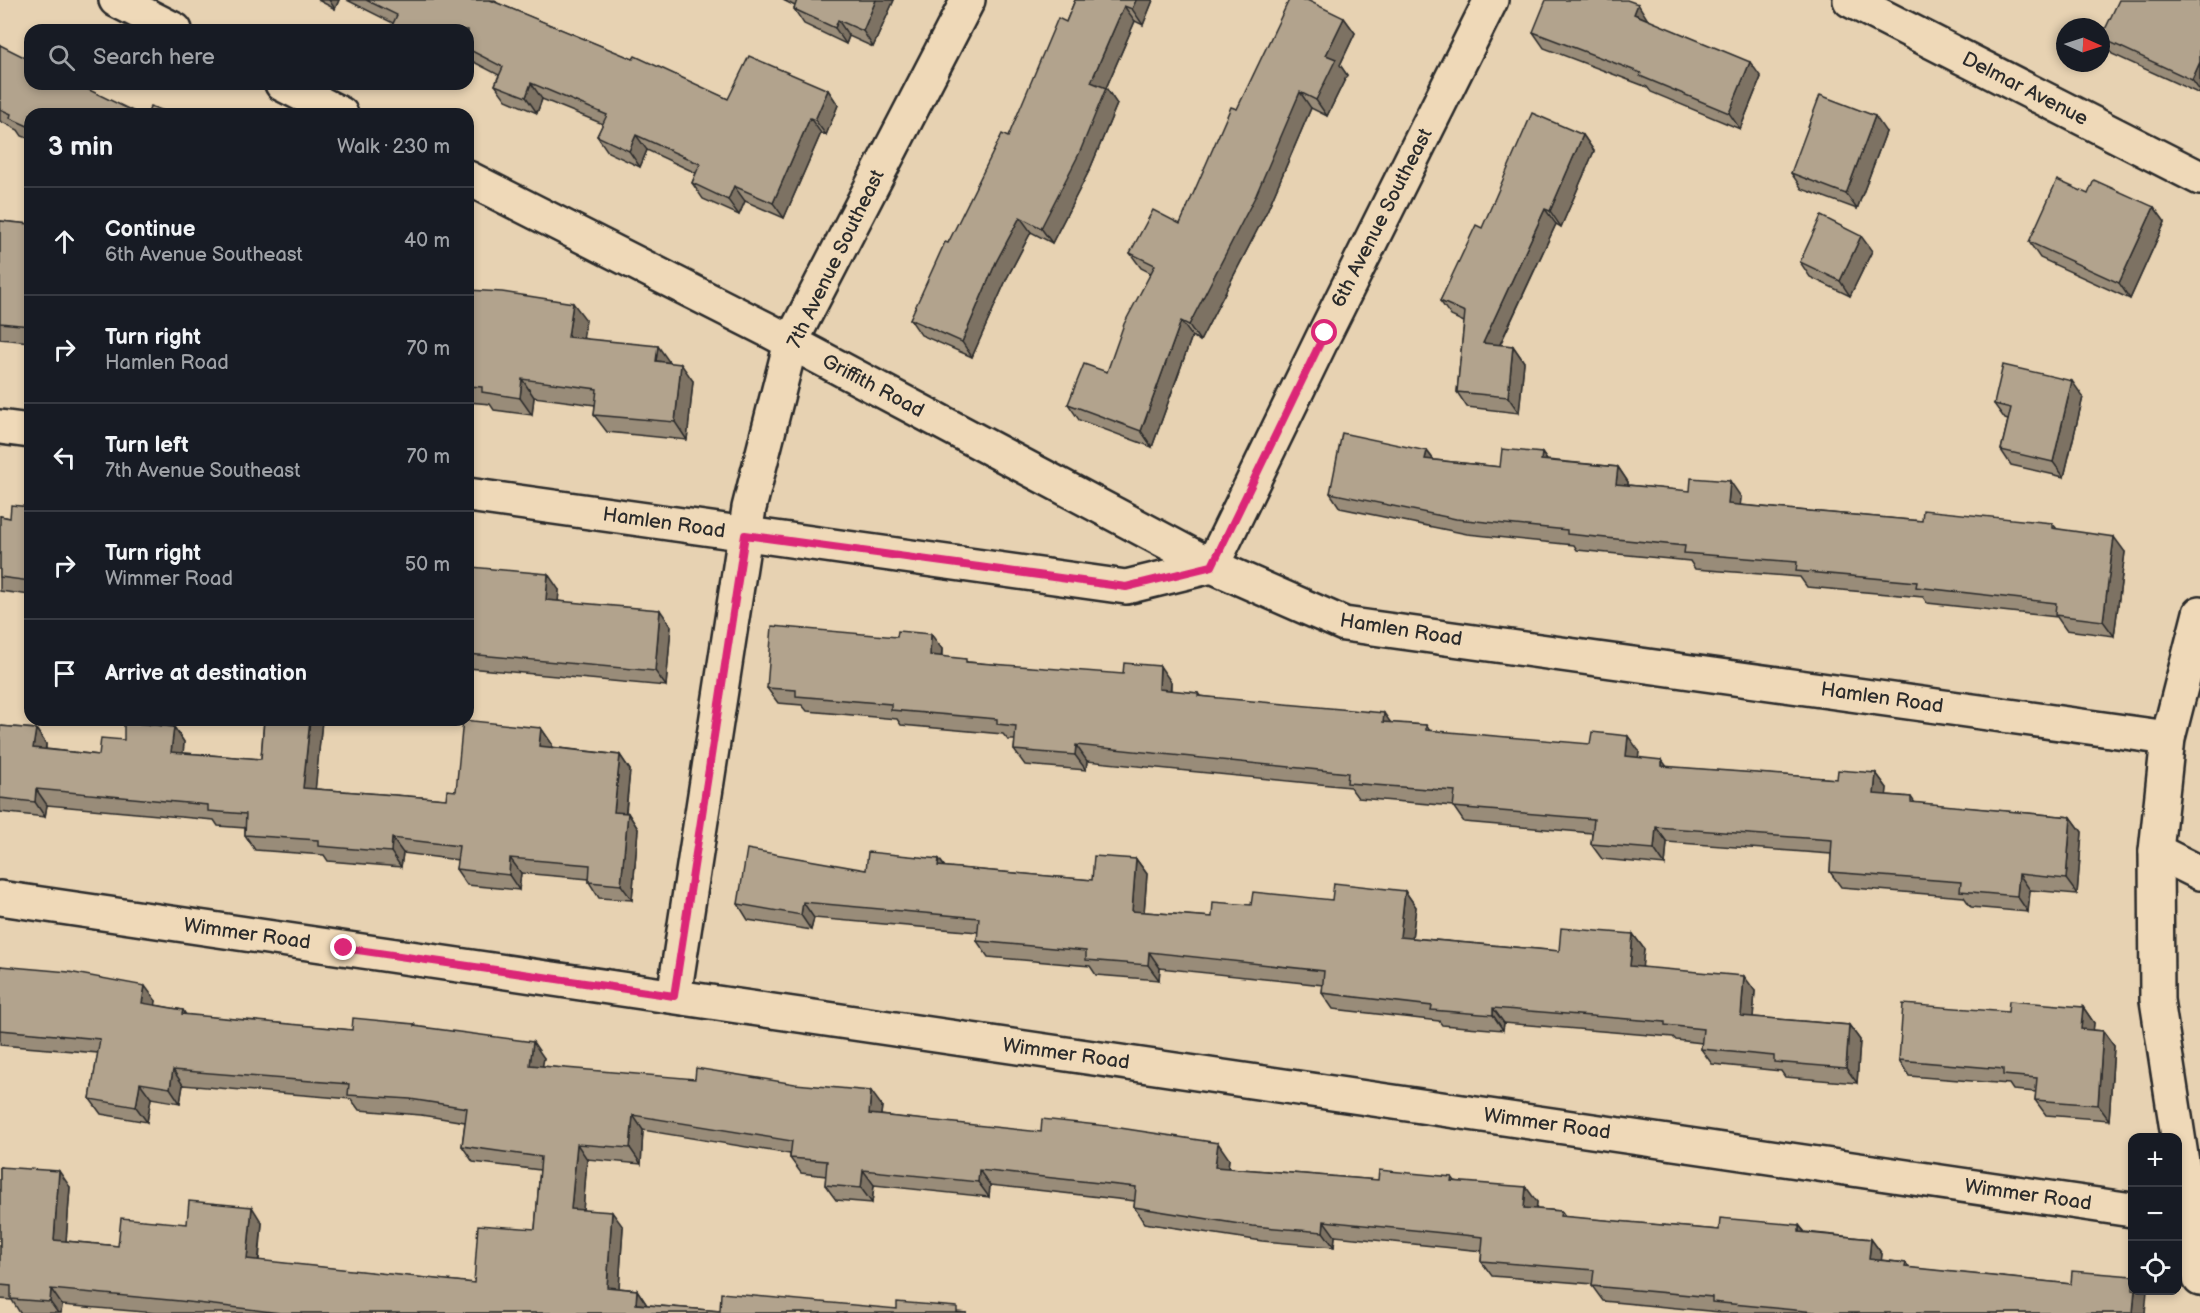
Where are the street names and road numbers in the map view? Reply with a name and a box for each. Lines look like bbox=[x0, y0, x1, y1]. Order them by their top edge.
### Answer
street label: Delmar Avenue bbox=[1958, 47, 2092, 131]
street label: 6th Avenue Southeast bbox=[1326, 124, 1438, 312]
street label: 7th Avenue Southeast bbox=[782, 166, 890, 352]
street label: Griffith Road bbox=[818, 349, 928, 423]
street label: Hamlen Road bbox=[601, 503, 727, 543]
street label: Hamlen Road bbox=[1338, 608, 1464, 652]
street label: Hamlen Road bbox=[1819, 678, 1945, 718]
street label: Wimmer Road bbox=[182, 913, 312, 955]
street label: Wimmer Road bbox=[1001, 1033, 1131, 1075]
street label: Wimmer Road bbox=[1482, 1103, 1612, 1145]
street label: Wimmer Road bbox=[1963, 1174, 2093, 1216]

